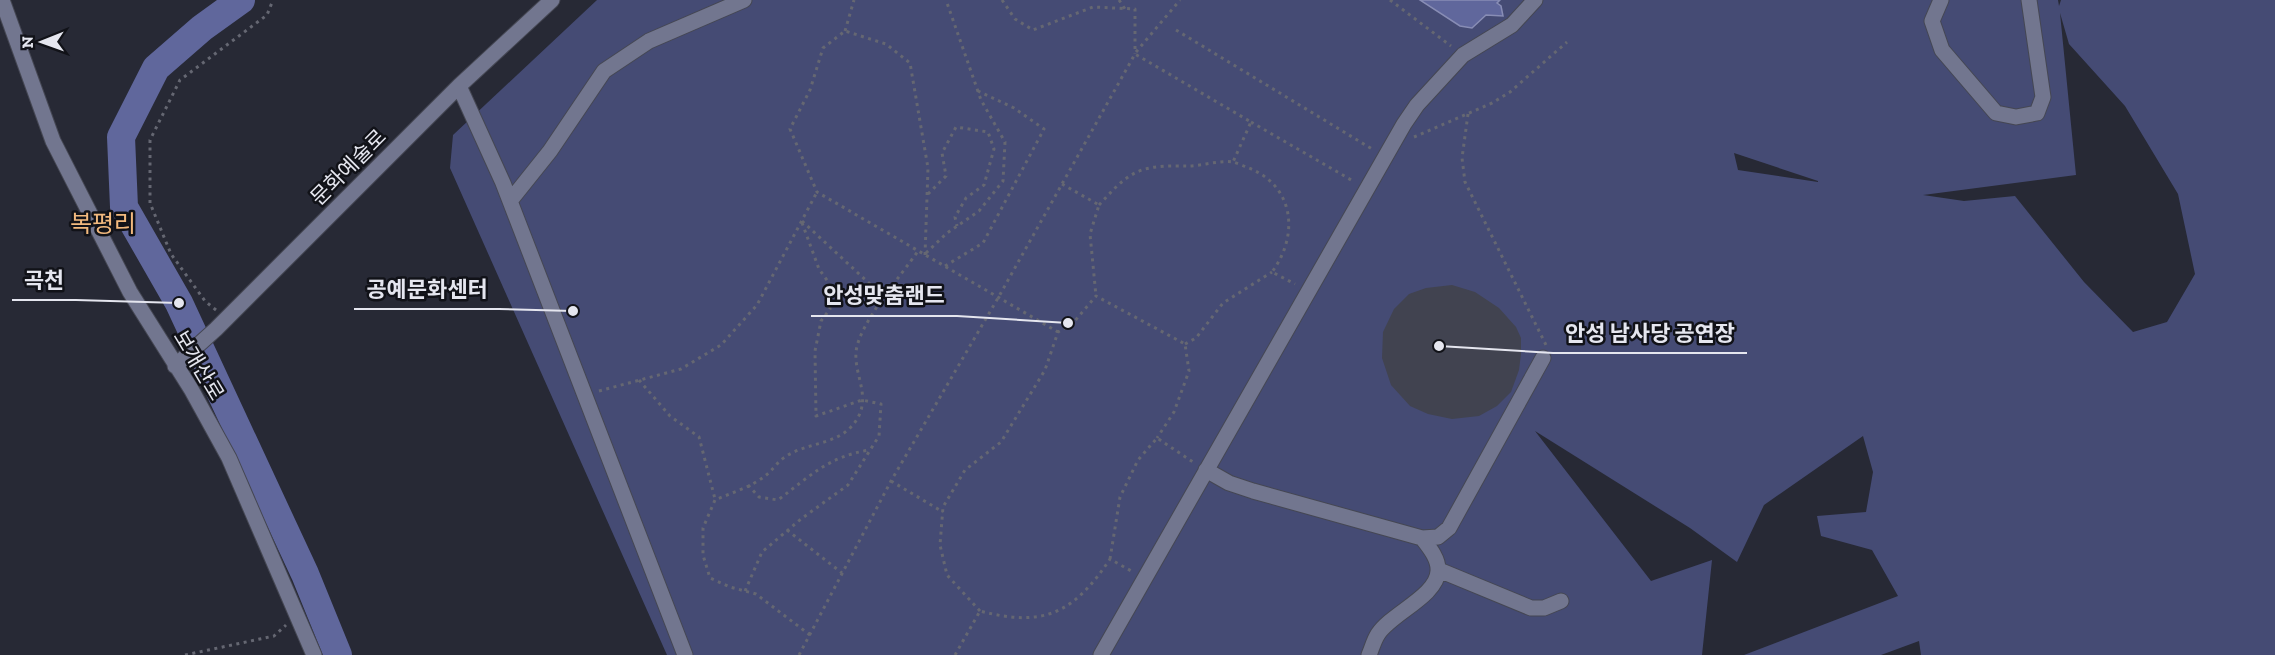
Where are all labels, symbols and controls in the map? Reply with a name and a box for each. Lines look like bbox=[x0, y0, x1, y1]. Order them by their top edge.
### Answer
north arrow bbox=[12, 12, 72, 72]
text: N bbox=[18, 36, 37, 49]
street label: 문화예술로 bbox=[305, 124, 391, 210]
district label: 복평리 bbox=[70, 209, 136, 238]
callout: 곡천 bbox=[12, 260, 76, 300]
text: 곡천 bbox=[24, 267, 64, 294]
callout: 공예문화센터 bbox=[354, 269, 499, 309]
text: 공예문화센터 bbox=[366, 276, 488, 303]
callout: 안성맞춤랜드 bbox=[811, 276, 957, 316]
text: 안성맞춤랜드 bbox=[823, 282, 945, 309]
callout: 안성 남사당 공연장 bbox=[1553, 313, 1747, 353]
text: 안성 남사당 공연장 bbox=[1565, 320, 1735, 347]
street label: 보개산로 bbox=[168, 325, 230, 405]

